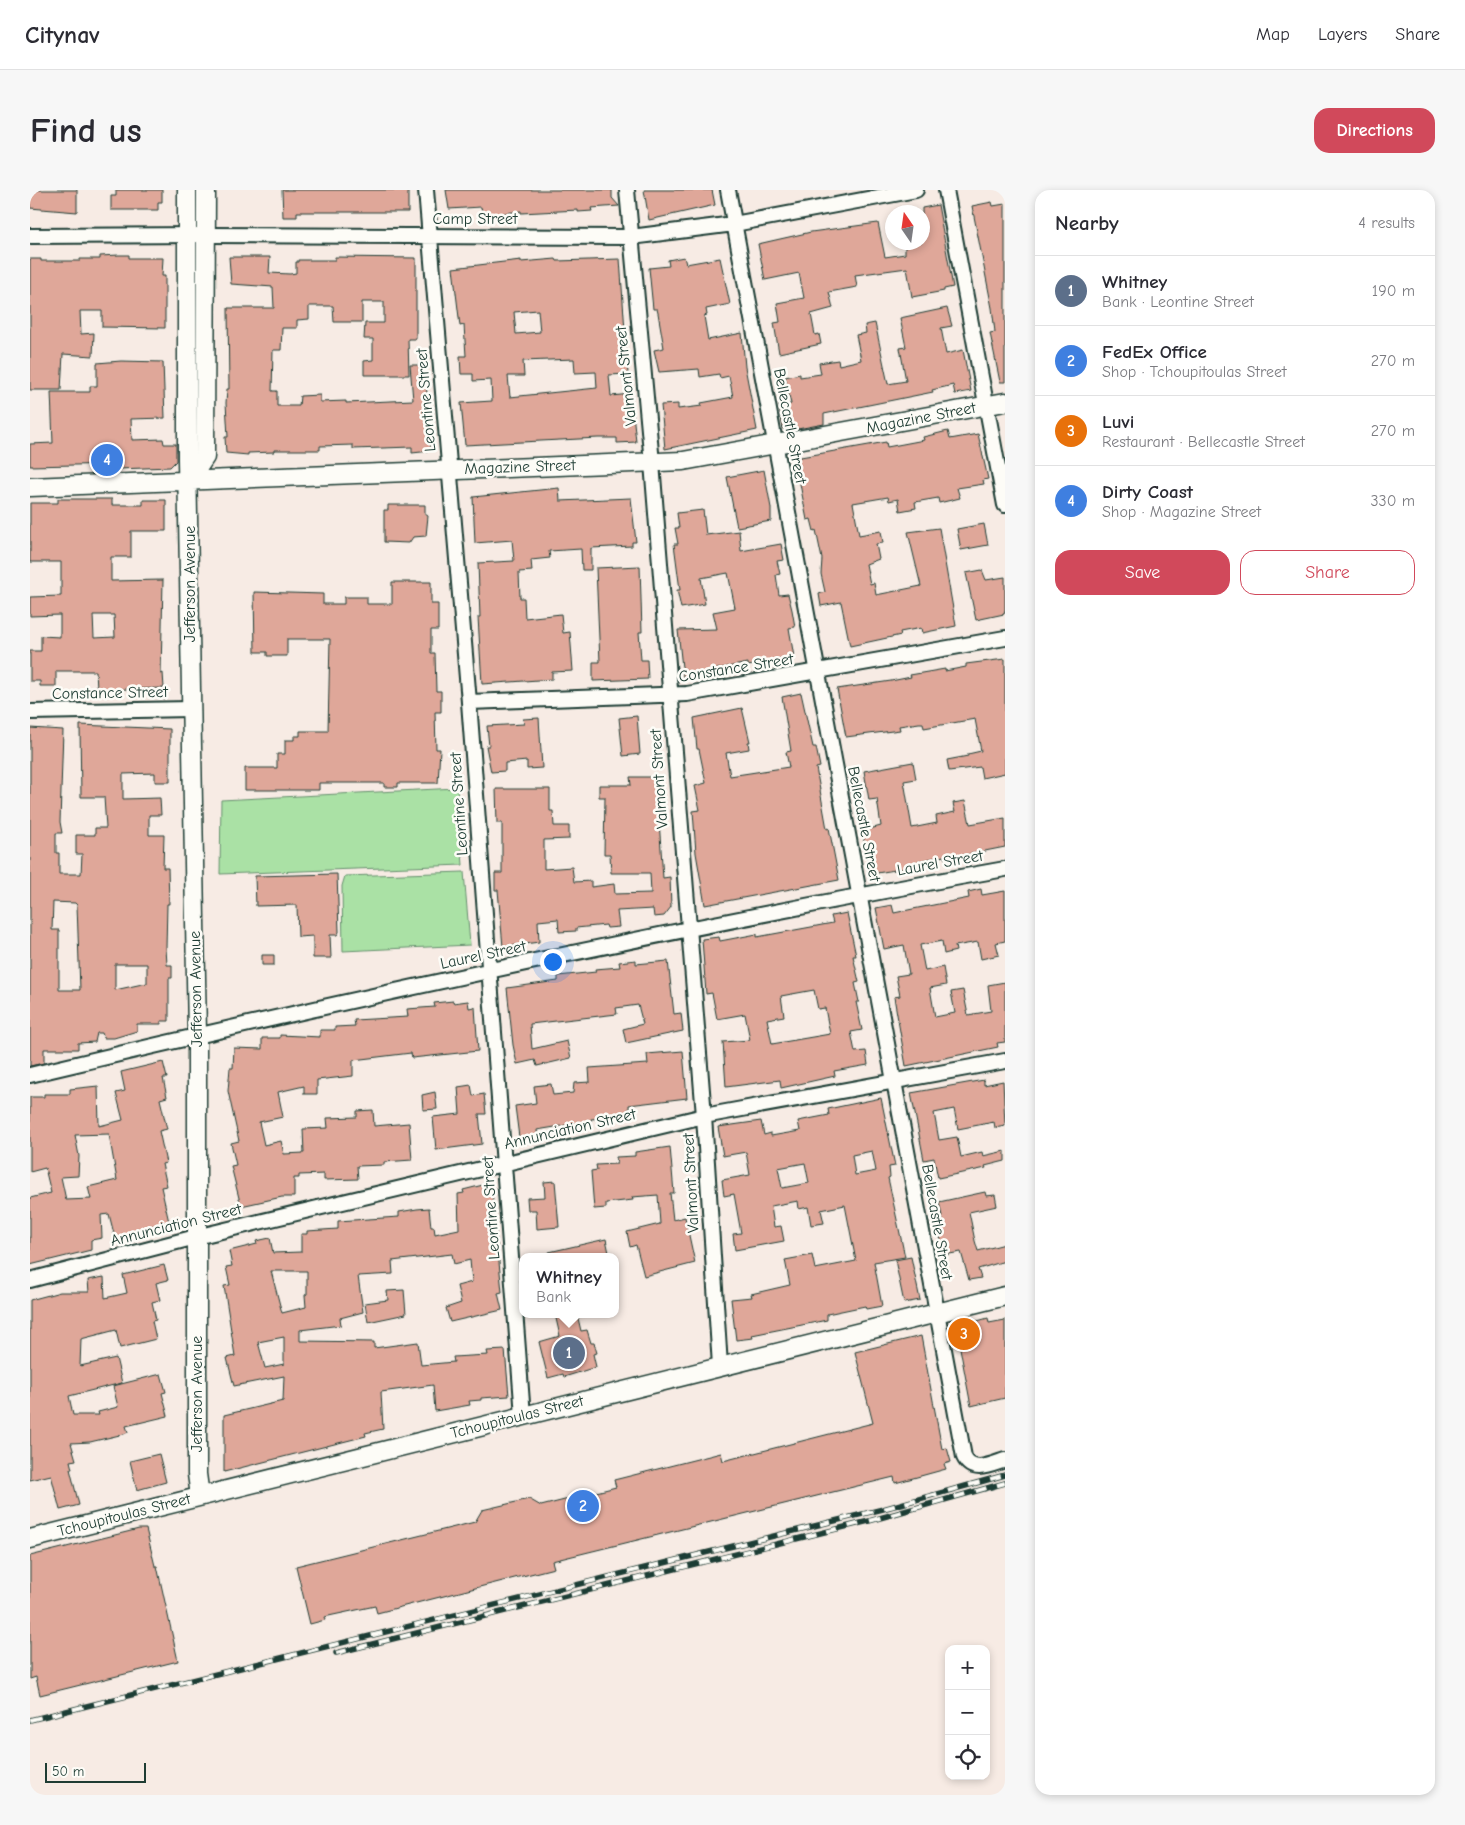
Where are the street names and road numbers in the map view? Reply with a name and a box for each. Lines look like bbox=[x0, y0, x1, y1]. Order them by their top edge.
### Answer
street label: Camp Street bbox=[432, 210, 518, 228]
street label: Valmont Street bbox=[612, 325, 640, 427]
street label: Leontine Street bbox=[412, 347, 439, 452]
street label: Bellecastle Street bbox=[770, 367, 810, 486]
street label: Magazine Street bbox=[865, 398, 978, 437]
street label: Magazine Street bbox=[464, 456, 576, 478]
street label: Jefferson Avenue bbox=[181, 526, 199, 642]
street label: Constance Street bbox=[677, 650, 795, 686]
street label: Constance Street bbox=[52, 683, 169, 703]
street label: Valmont Street bbox=[647, 728, 671, 829]
street label: Leontine Street bbox=[446, 751, 472, 856]
street label: Bellecastle Street bbox=[844, 765, 884, 884]
street label: Laurel Street bbox=[896, 846, 985, 879]
street label: Jefferson Avenue bbox=[186, 931, 206, 1047]
street label: Laurel Street bbox=[439, 937, 528, 973]
street label: Annunciation Street bbox=[502, 1105, 638, 1153]
street label: Valmont Street bbox=[679, 1132, 703, 1233]
street label: Leontine Street bbox=[478, 1155, 504, 1260]
street label: Bellecastle Street bbox=[918, 1163, 956, 1282]
street label: Annunciation Street bbox=[109, 1200, 244, 1250]
street label: Jefferson Avenue bbox=[188, 1336, 206, 1452]
street label: Tchoupitoulas Street bbox=[448, 1392, 586, 1442]
street label: Tchoupitoulas Street bbox=[55, 1490, 193, 1540]

